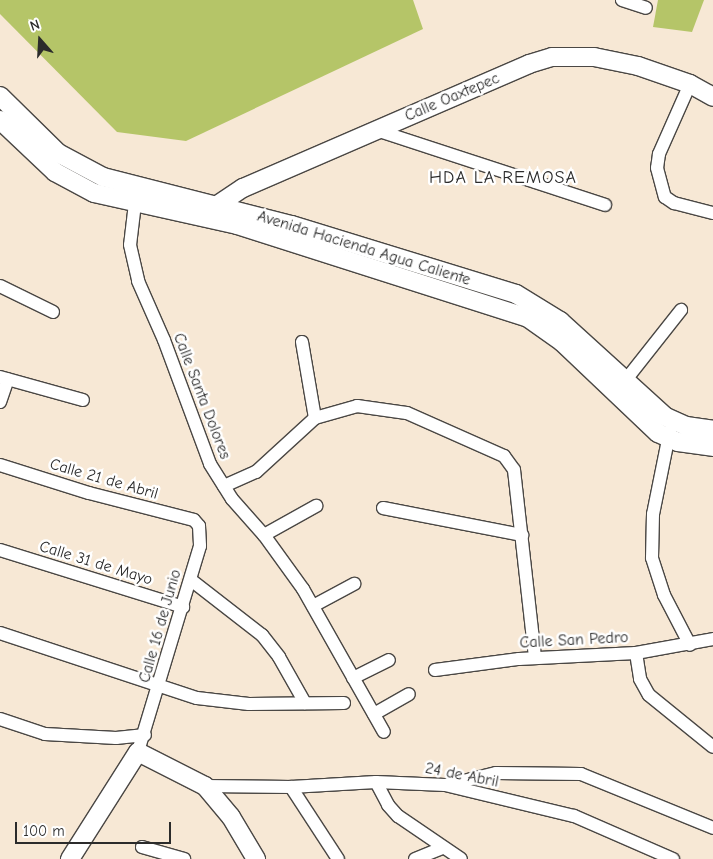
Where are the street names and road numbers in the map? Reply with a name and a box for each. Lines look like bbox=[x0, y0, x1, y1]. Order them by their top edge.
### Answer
street label: Calle Oaxtepec bbox=[402, 68, 502, 126]
street label: Avenida Hacienda Agua Caliente bbox=[255, 206, 473, 290]
street label: Calle Santa Dolores bbox=[169, 330, 235, 462]
street label: Calle 21 de Abril bbox=[48, 454, 160, 504]
street label: Calle 31 de Mayo bbox=[37, 537, 155, 589]
street label: Calle 16 de Junio bbox=[135, 567, 185, 685]
street label: Calle San Pedro bbox=[519, 628, 629, 652]
street label: 24 de Abril bbox=[424, 758, 500, 792]

